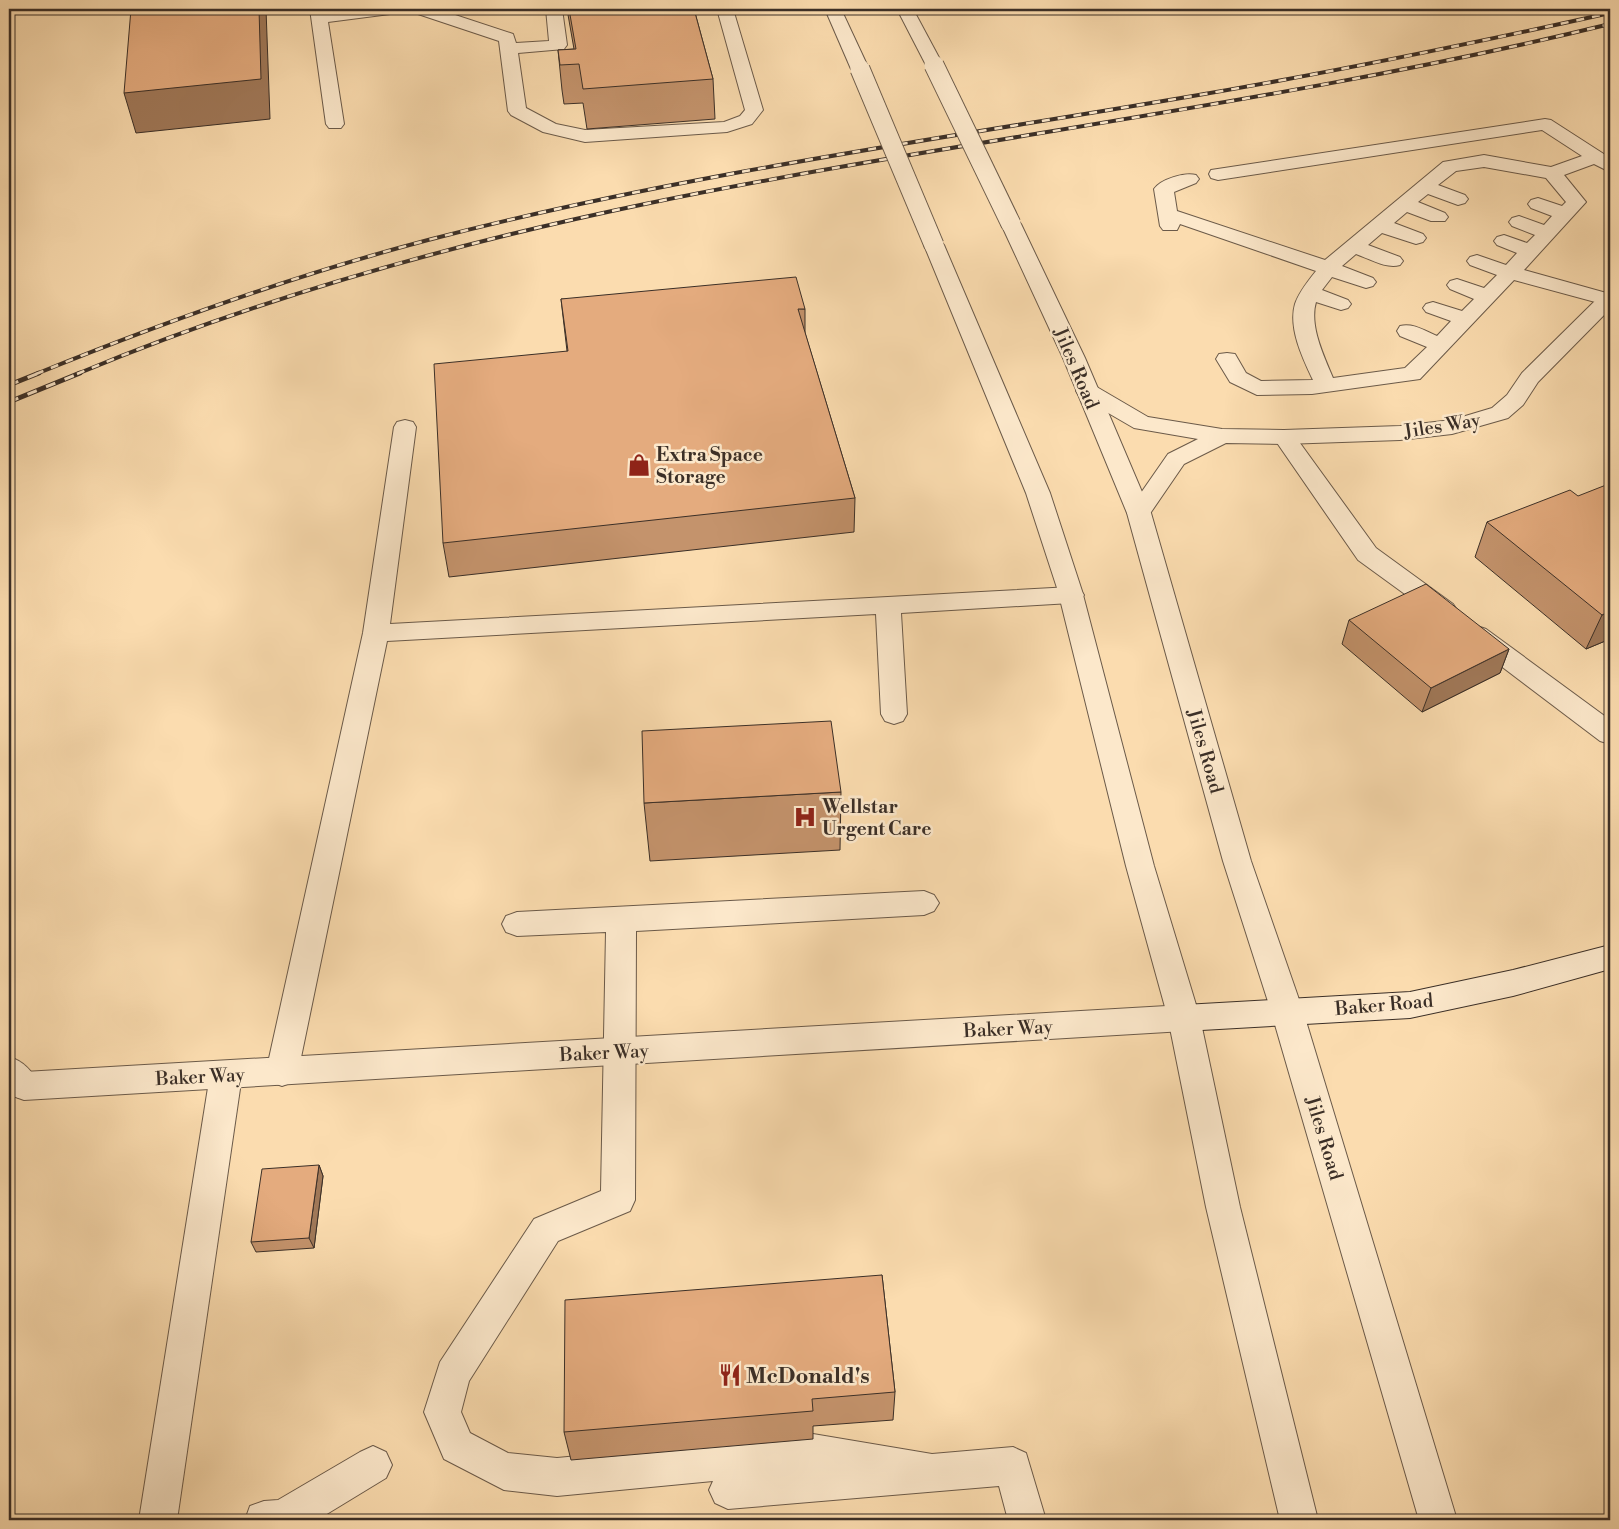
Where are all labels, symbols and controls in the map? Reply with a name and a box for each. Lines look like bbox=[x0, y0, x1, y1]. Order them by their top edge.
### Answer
street label: Jiles Road bbox=[1048, 323, 1104, 413]
street label: Jiles Way bbox=[1401, 408, 1483, 444]
place label: Extra Space Storage bbox=[656, 443, 763, 489]
shop icon: Extra Space Storage bbox=[626, 452, 652, 478]
street label: Jiles Road bbox=[1181, 705, 1229, 796]
place label: Wellstar Urgent Care bbox=[821, 795, 932, 841]
hospital icon: Wellstar Urgent Care bbox=[792, 804, 818, 830]
street label: Baker Road bbox=[1333, 989, 1434, 1021]
street label: Baker Way bbox=[962, 1015, 1054, 1043]
street label: Baker Way bbox=[558, 1039, 650, 1067]
street label: Baker Way bbox=[154, 1063, 246, 1091]
street label: Jiles Road bbox=[1300, 1092, 1348, 1183]
restaurant icon: McDonald's bbox=[717, 1362, 743, 1388]
place label: McDonald's bbox=[746, 1363, 870, 1390]

